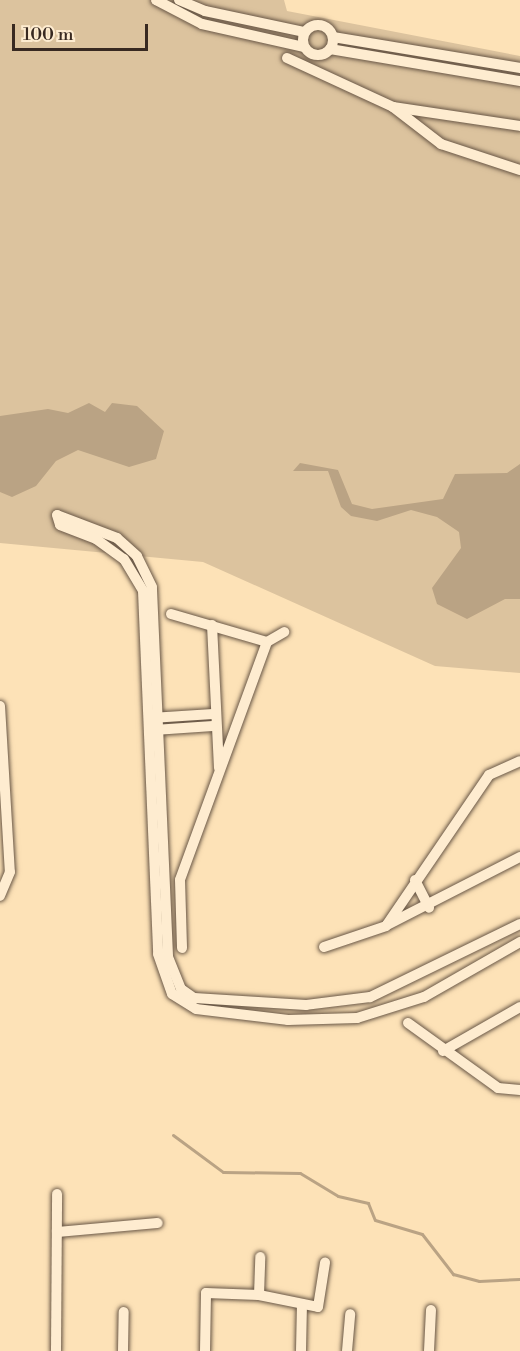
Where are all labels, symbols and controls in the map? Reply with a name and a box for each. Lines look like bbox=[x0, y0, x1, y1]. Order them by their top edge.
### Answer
scale bar bbox=[15, 12, 152, 50]
text: 100 m bbox=[23, 23, 74, 46]

